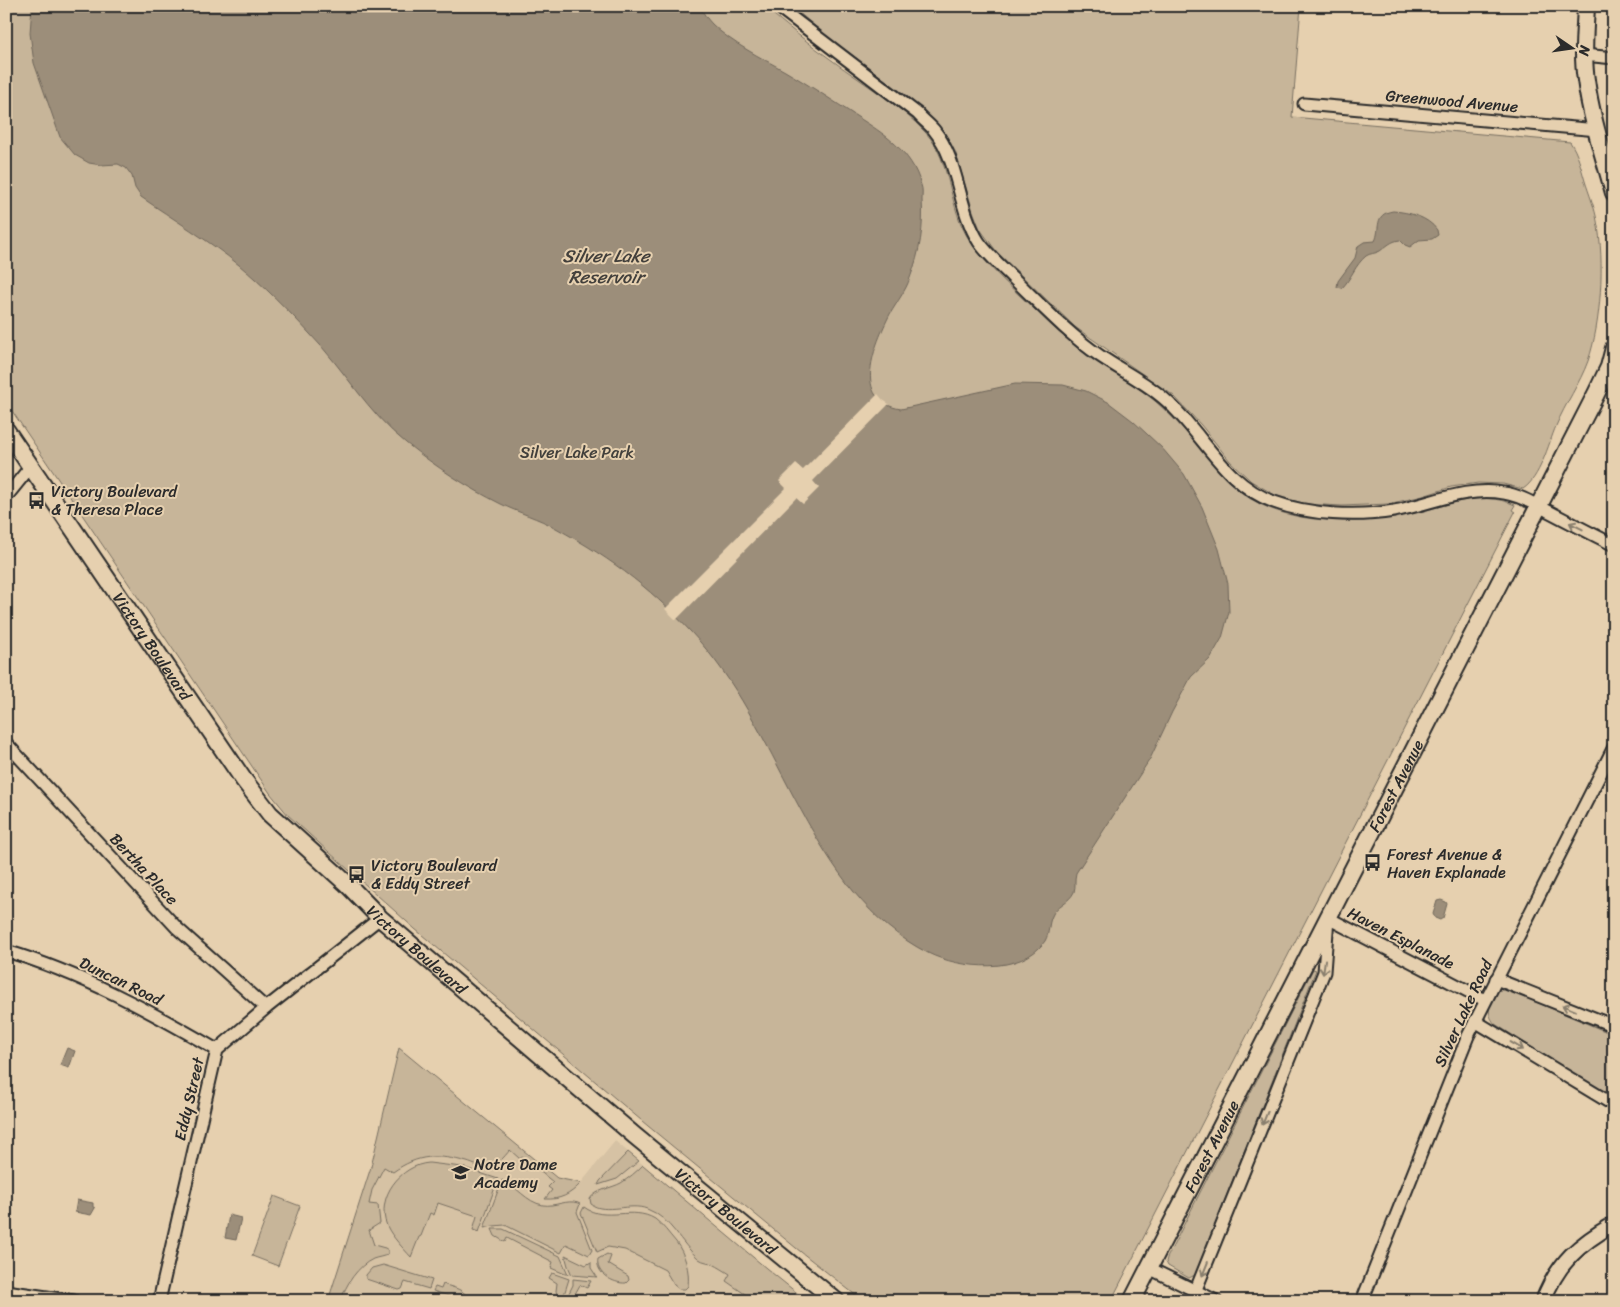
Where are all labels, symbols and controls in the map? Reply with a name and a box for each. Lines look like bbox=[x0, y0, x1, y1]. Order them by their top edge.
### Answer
north arrow bbox=[1548, 22, 1598, 72]
text: N bbox=[1571, 42, 1598, 59]
street label: Greenwood Avenue bbox=[1385, 81, 1519, 121]
water label: Silver Lake Reservoir bbox=[562, 240, 651, 293]
park label: Silver Lake Park bbox=[520, 438, 634, 467]
place label: Victory Boulevard & Theresa Place bbox=[51, 477, 178, 524]
bus stop icon: Victory Boulevard & Theresa Place bbox=[27, 490, 47, 510]
one-way arrow bbox=[1569, 521, 1584, 530]
street label: Victory Boulevard bbox=[105, 586, 201, 707]
street label: Forest Avenue bbox=[1360, 734, 1432, 837]
street label: Bertha Place bbox=[102, 826, 186, 912]
place label: Forest Avenue & Haven Explanade bbox=[1387, 840, 1506, 887]
place label: Victory Boulevard & Eddy Street bbox=[371, 851, 498, 898]
bus stop icon: Forest Avenue & Haven Explanade bbox=[1363, 853, 1383, 873]
bus stop icon: Victory Boulevard & Eddy Street bbox=[347, 864, 367, 884]
street label: Victory Boulevard bbox=[359, 897, 475, 1002]
street label: Haven Esplanade bbox=[1342, 898, 1460, 978]
street label: Duncan Road bbox=[74, 948, 169, 1014]
street label: Silver Lake Road bbox=[1425, 953, 1501, 1072]
one-way arrow bbox=[1318, 958, 1328, 974]
one-way arrow bbox=[1561, 1003, 1577, 1012]
one-way arrow bbox=[1509, 1042, 1523, 1052]
street label: Eddy Street bbox=[165, 1054, 213, 1143]
street label: Forest Avenue bbox=[1175, 1095, 1247, 1198]
one-way arrow bbox=[1260, 1110, 1270, 1125]
place label: Notre Dame Academy bbox=[473, 1150, 557, 1197]
street label: Victory Boulevard bbox=[668, 1160, 785, 1263]
school or university icon: Notre Dame Academy bbox=[450, 1163, 470, 1183]
one-way arrow bbox=[1200, 1261, 1209, 1276]

